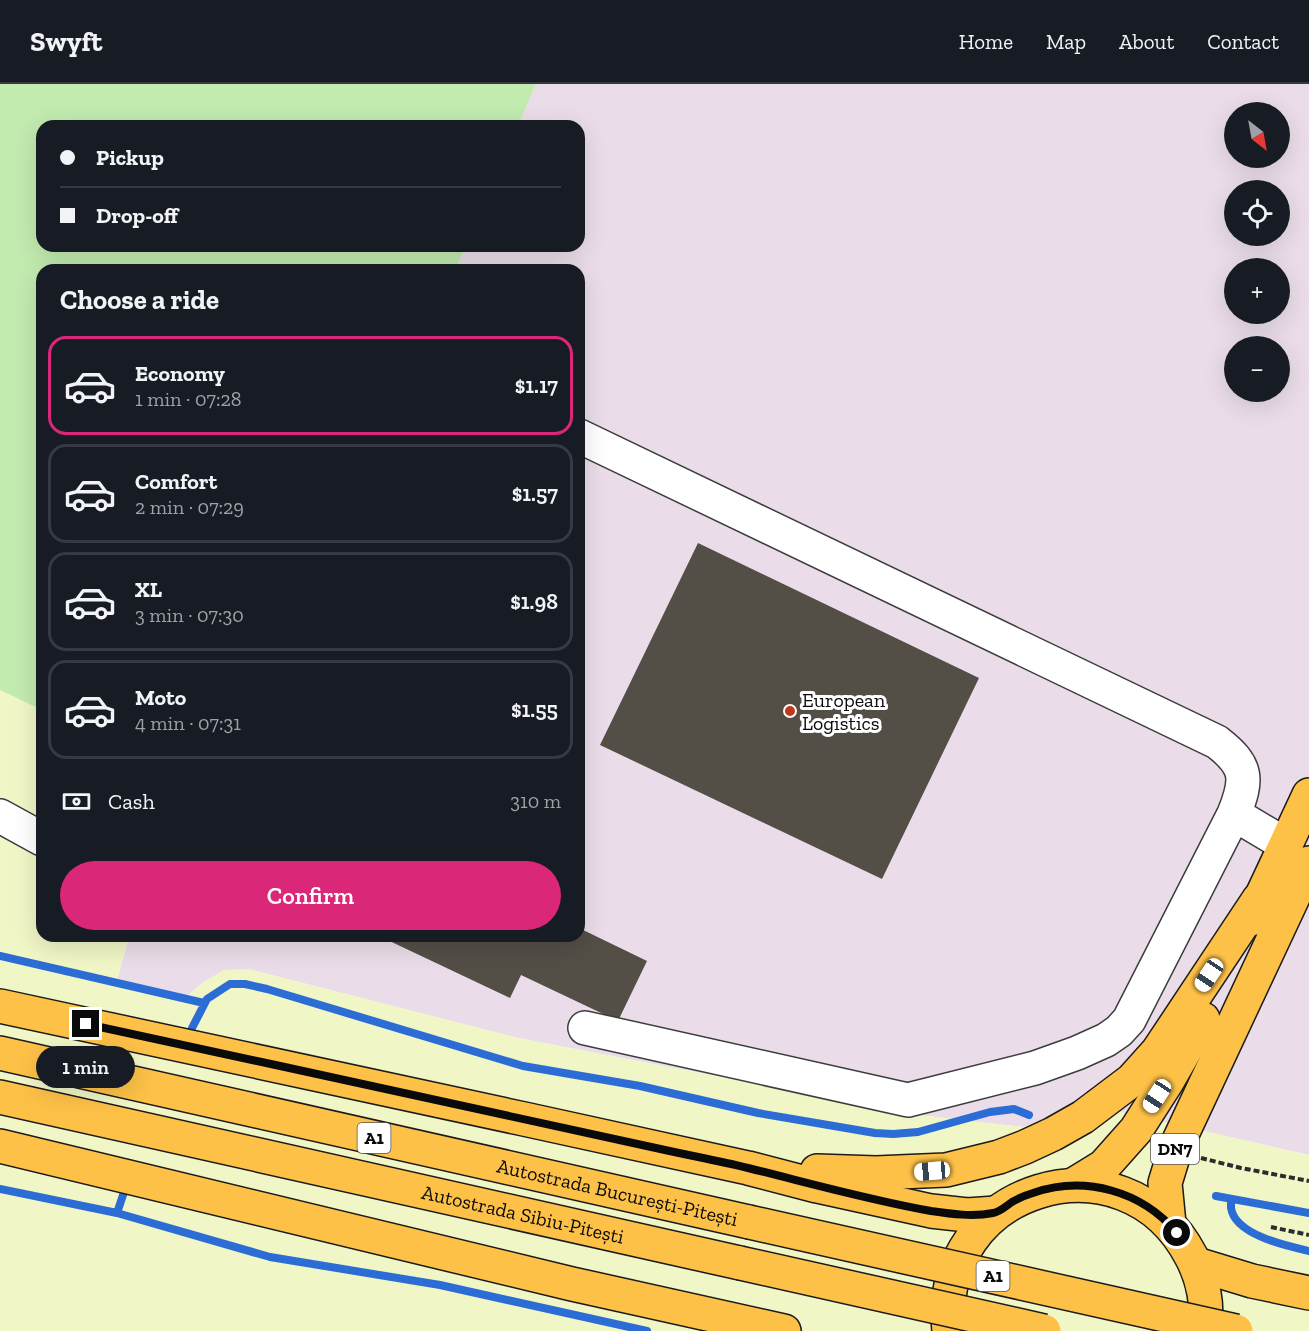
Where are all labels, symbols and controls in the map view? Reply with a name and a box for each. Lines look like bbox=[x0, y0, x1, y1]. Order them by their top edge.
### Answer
text: Swyft bbox=[30, 25, 102, 58]
text: Home bbox=[959, 29, 1013, 54]
text: Map bbox=[1046, 29, 1086, 54]
text: About bbox=[1119, 29, 1174, 54]
text: Contact bbox=[1207, 29, 1279, 54]
north arrow bbox=[1224, 102, 1290, 168]
map controls bbox=[1224, 102, 1290, 402]
text: Pickup bbox=[96, 144, 164, 171]
button: locate bbox=[1224, 180, 1290, 246]
text: Drop-off bbox=[96, 202, 178, 229]
button: + bbox=[1224, 258, 1290, 324]
text: Choose a ride bbox=[60, 284, 219, 316]
button: − bbox=[1224, 336, 1290, 402]
icon: car bbox=[63, 359, 117, 413]
text: Economy bbox=[135, 360, 225, 387]
text: $1.17 bbox=[515, 372, 558, 399]
text: 1 min · 07:28 bbox=[135, 387, 242, 411]
icon: car bbox=[63, 467, 117, 521]
text: Comfort bbox=[135, 468, 217, 495]
text: $1.57 bbox=[512, 480, 558, 507]
text: 2 min · 07:29 bbox=[135, 495, 244, 519]
icon: car bbox=[63, 575, 117, 629]
text: XL bbox=[135, 576, 162, 603]
text: $1.98 bbox=[510, 588, 558, 615]
text: 3 min · 07:30 bbox=[135, 603, 244, 627]
icon: car bbox=[63, 683, 117, 737]
text: Moto bbox=[135, 684, 186, 711]
place label: European Logistics bbox=[802, 688, 886, 735]
text: $1.55 bbox=[511, 696, 558, 723]
marker: European Logistics bbox=[783, 704, 797, 718]
text: 4 min · 07:31 bbox=[135, 711, 241, 735]
icon: cash bbox=[60, 785, 93, 818]
text: Cash bbox=[108, 788, 155, 815]
text: 310 m bbox=[510, 789, 561, 813]
button: Confirm bbox=[60, 861, 561, 930]
car bbox=[1191, 955, 1227, 995]
route end bbox=[72, 1010, 99, 1037]
callout: 1 min bbox=[36, 1045, 136, 1087]
text: 1 min bbox=[62, 1055, 109, 1079]
car bbox=[1140, 1076, 1174, 1116]
road number: A1 bbox=[358, 1123, 391, 1153]
road number: DN7 bbox=[1151, 1134, 1199, 1164]
street label: Autostrada București-Pitești bbox=[495, 1154, 741, 1231]
car bbox=[913, 1160, 951, 1182]
street label: Autostrada Sibiu-Pitești bbox=[420, 1180, 627, 1249]
route start bbox=[1163, 1219, 1190, 1246]
road number: A1 bbox=[976, 1261, 1010, 1291]

